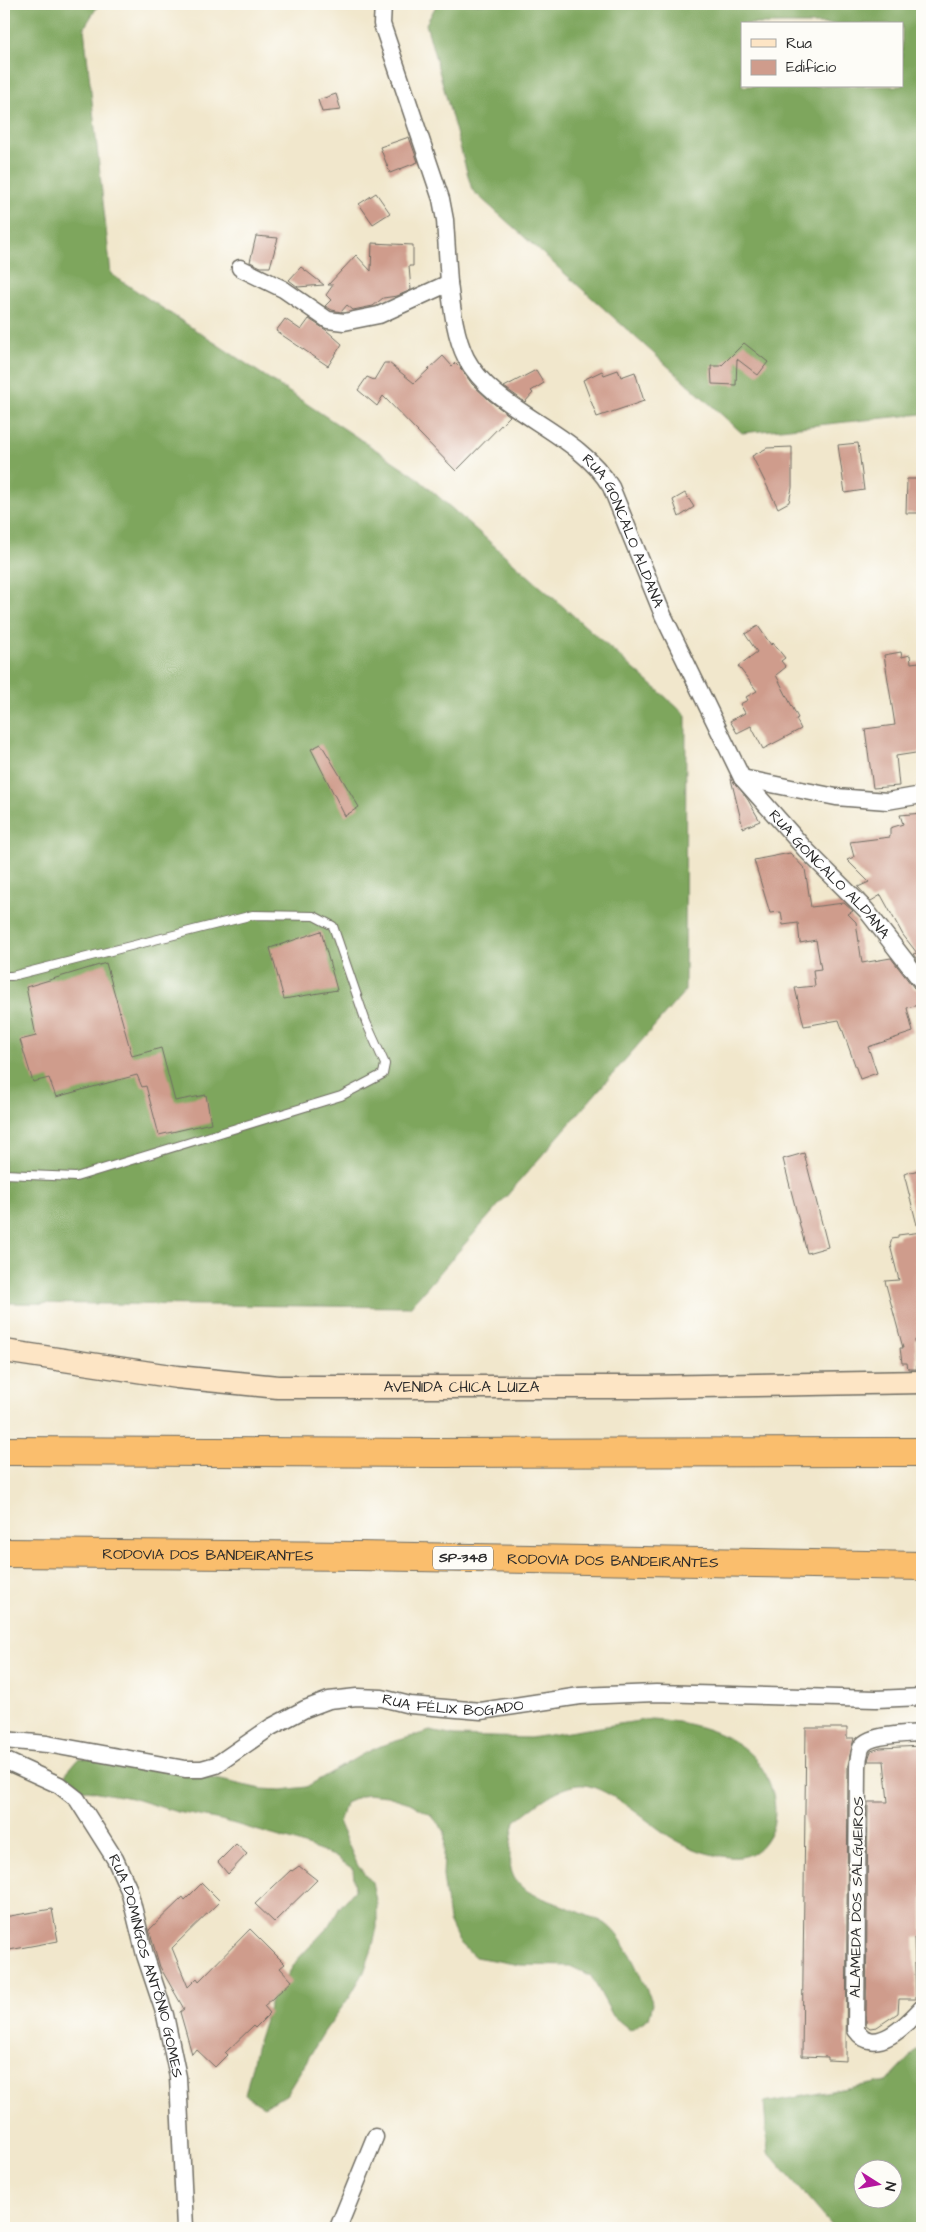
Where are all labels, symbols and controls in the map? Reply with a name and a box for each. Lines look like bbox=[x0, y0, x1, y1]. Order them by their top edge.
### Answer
legend bbox=[741, 22, 904, 88]
text: Rua bbox=[786, 33, 812, 54]
text: Edifício bbox=[786, 57, 837, 78]
street label: RUA GONCALO ALDANA bbox=[578, 449, 670, 611]
street label: RUA GONCALO ALDANA bbox=[764, 805, 895, 943]
street label: AVENIDA CHICA LUIZA bbox=[384, 1377, 540, 1398]
street label: RODOVIA DOS BANDEIRANTES bbox=[102, 1543, 314, 1566]
road number: SP-348 bbox=[433, 1546, 493, 1570]
street label: RODOVIA DOS BANDEIRANTES bbox=[507, 1548, 719, 1573]
street label: RUA FÉLIX BOGADO bbox=[380, 1688, 525, 1722]
street label: ALAMEDA DOS SALGUEIROS bbox=[845, 1796, 869, 1998]
street label: RUA DOMINGOS ANTÔNIO GOMES bbox=[104, 1851, 188, 2080]
north arrow bbox=[854, 2160, 904, 2210]
text: N bbox=[879, 2180, 900, 2193]

